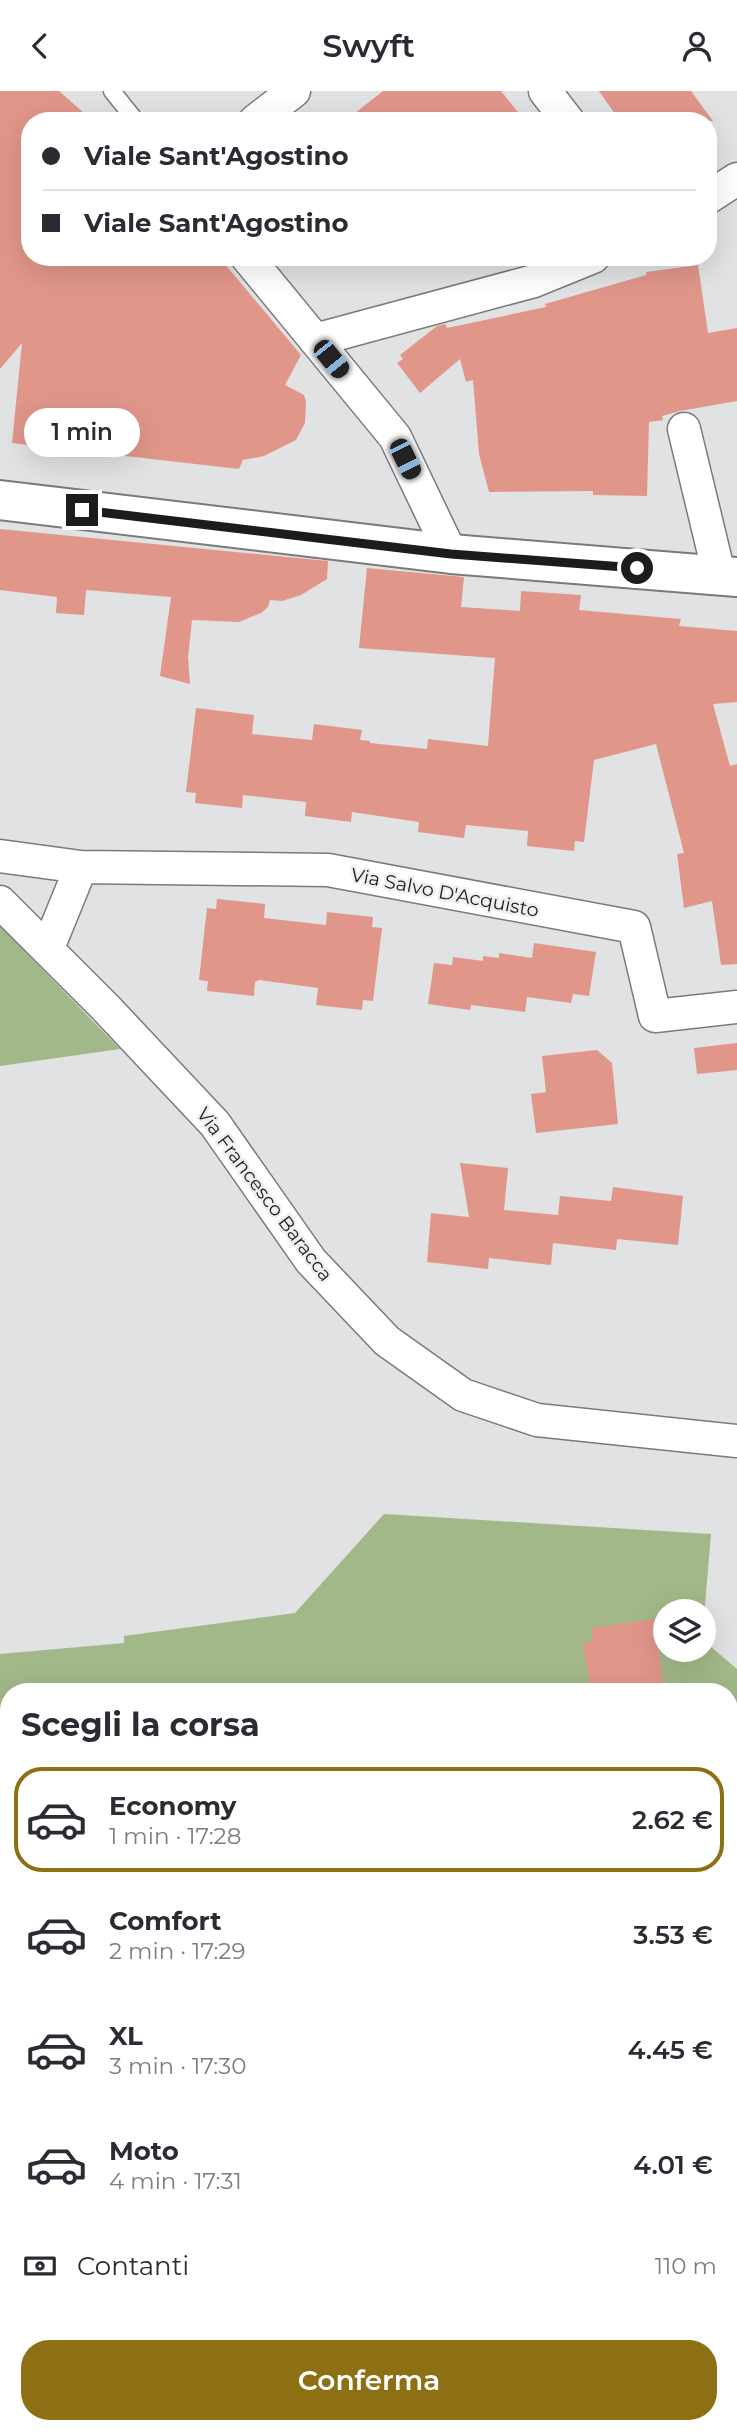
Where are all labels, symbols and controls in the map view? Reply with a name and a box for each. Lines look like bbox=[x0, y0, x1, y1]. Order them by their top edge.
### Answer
text: Swyft bbox=[322, 26, 415, 65]
icon: back bbox=[21, 27, 59, 65]
icon: person bbox=[678, 27, 716, 65]
text: Viale Sant'Agostino bbox=[84, 140, 349, 172]
text: Viale Sant'Agostino bbox=[84, 207, 349, 239]
car bbox=[310, 336, 353, 382]
callout: 1 min bbox=[24, 409, 140, 457]
text: 1 min bbox=[51, 418, 113, 446]
car bbox=[387, 436, 424, 482]
route end bbox=[66, 494, 98, 526]
route start bbox=[621, 552, 653, 584]
street label: Via Salvo D'Acquisto bbox=[349, 863, 541, 922]
street label: Via Francesco Baracca bbox=[192, 1103, 337, 1286]
map controls bbox=[653, 1599, 716, 1662]
button: layers bbox=[653, 1599, 716, 1662]
text: Scegli la corsa bbox=[21, 1705, 260, 1744]
icon: car bbox=[25, 1788, 88, 1851]
text: Economy bbox=[109, 1790, 236, 1822]
text: 2.62 € bbox=[632, 1804, 713, 1836]
text: 1 min · 17:28 bbox=[109, 1822, 241, 1850]
icon: car bbox=[25, 1903, 88, 1966]
text: Comfort bbox=[109, 1905, 221, 1937]
text: 3.53 € bbox=[633, 1919, 713, 1951]
text: 2 min · 17:29 bbox=[109, 1937, 245, 1965]
icon: car bbox=[25, 2018, 88, 2081]
text: XL bbox=[109, 2020, 143, 2052]
text: 4.45 € bbox=[628, 2034, 713, 2066]
text: 3 min · 17:30 bbox=[109, 2052, 246, 2080]
icon: car bbox=[25, 2133, 88, 2196]
text: Moto bbox=[109, 2135, 179, 2167]
text: 4.01 € bbox=[633, 2149, 713, 2181]
text: 4 min · 17:31 bbox=[109, 2167, 242, 2195]
icon: cash bbox=[21, 2247, 59, 2285]
text: Contanti bbox=[77, 2250, 189, 2282]
text: 110 m bbox=[655, 2252, 717, 2280]
button: Conferma bbox=[21, 2340, 717, 2420]

